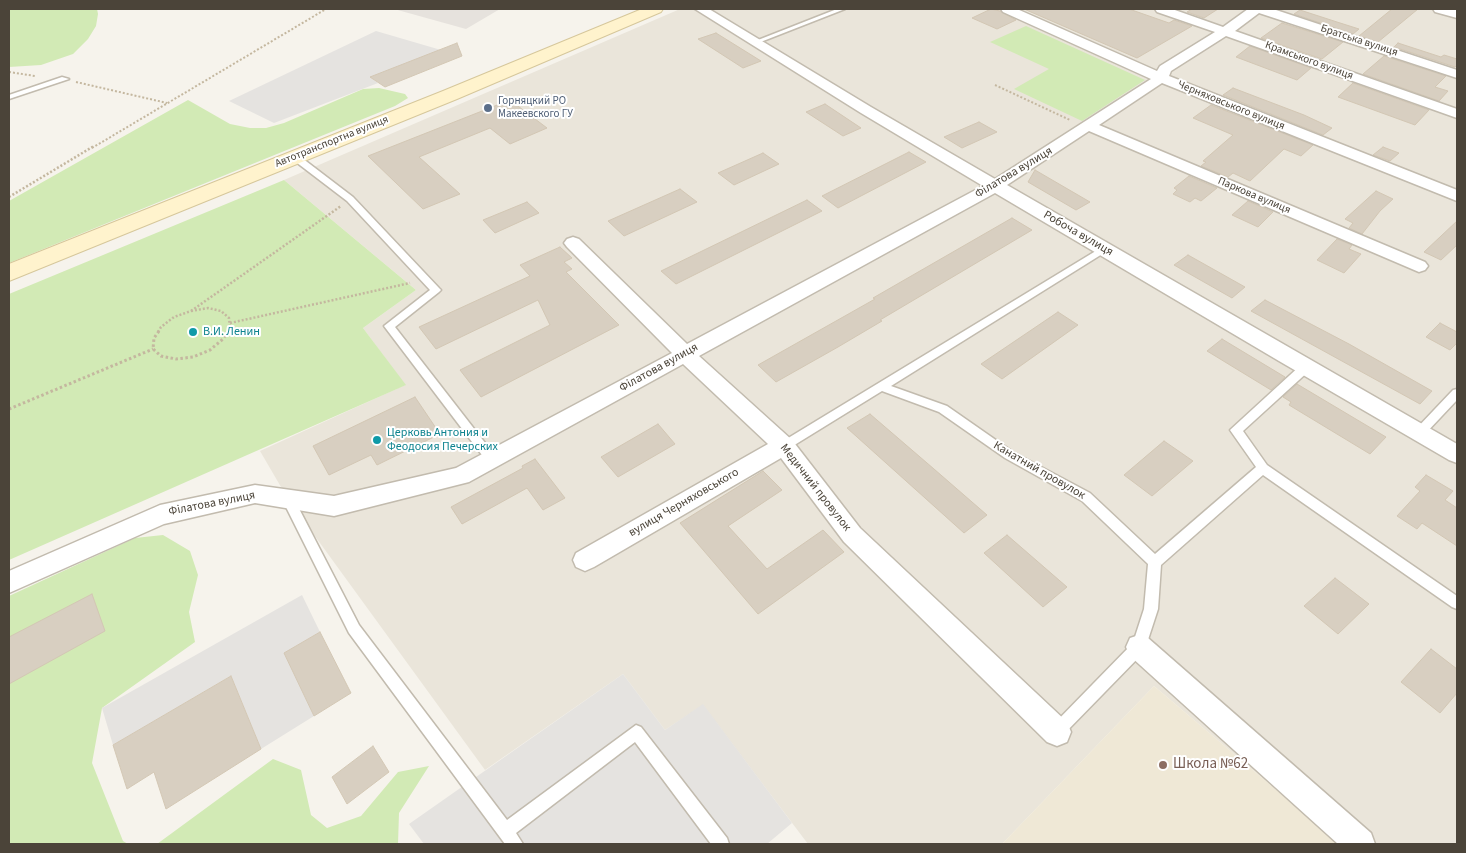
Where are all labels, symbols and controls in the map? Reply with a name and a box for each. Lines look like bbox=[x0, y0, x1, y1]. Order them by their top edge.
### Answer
street label: Братська вулиця bbox=[1319, 22, 1399, 60]
street label: Крамського вулиця bbox=[1263, 39, 1355, 83]
street label: Черняховського вулиця bbox=[1175, 78, 1287, 134]
place label: Горняцкий РО Макеевского ГУ bbox=[498, 95, 573, 121]
marker: Горняцкий РО Макеевского ГУ bbox=[482, 102, 494, 114]
street label: Автотранспортна вулиця bbox=[273, 113, 391, 171]
street label: Філатова вулиця bbox=[973, 144, 1055, 202]
street label: Паркова вулиця bbox=[1216, 175, 1292, 217]
street label: Робоча вулиця bbox=[1041, 208, 1115, 260]
place label: В.И. Ленин bbox=[203, 325, 260, 339]
marker: В.И. Ленин bbox=[187, 326, 199, 338]
street label: Філатова вулиця bbox=[617, 340, 701, 396]
place label: Церковь Антония и Феодосия Печерских bbox=[387, 426, 498, 454]
marker: Церковь Антония и Феодосия Печерских bbox=[371, 434, 383, 446]
street label: Канатний провулок bbox=[990, 439, 1088, 503]
street label: Медичний провулок bbox=[776, 441, 854, 535]
street label: вулиця Черняховського bbox=[626, 466, 742, 540]
street label: Філатова вулиця bbox=[167, 489, 257, 519]
place label: Школа №62 bbox=[1173, 756, 1248, 774]
marker: Школа №62 bbox=[1157, 759, 1169, 771]

